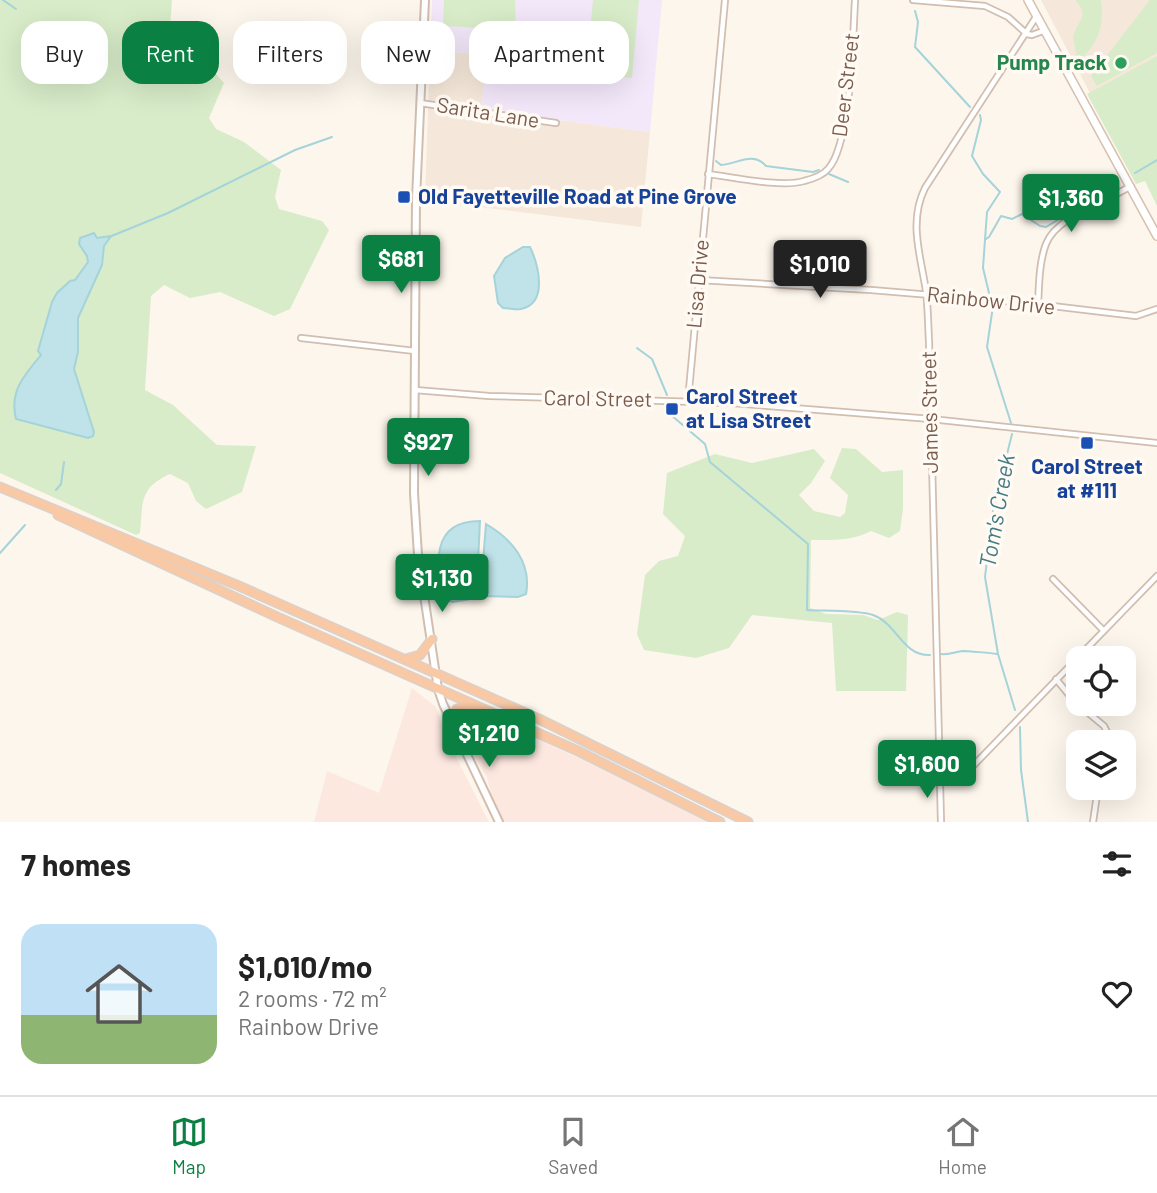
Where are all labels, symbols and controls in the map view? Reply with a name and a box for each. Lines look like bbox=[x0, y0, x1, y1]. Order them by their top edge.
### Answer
chip: Buy bbox=[21, 21, 108, 84]
chip: Rent bbox=[122, 21, 219, 84]
chip: Filters bbox=[233, 21, 347, 84]
chip: New bbox=[361, 21, 455, 84]
chip: Apartment bbox=[469, 21, 629, 84]
street label: Deer Street bbox=[826, 31, 863, 138]
place label: Pump Track bbox=[997, 49, 1107, 74]
marker: Pump Track bbox=[1113, 55, 1129, 71]
street label: Sarita Lane bbox=[435, 91, 541, 132]
pin: $1,360 bbox=[1014, 174, 1128, 234]
place label: Old Fayetteville Road at Pine Grove bbox=[418, 183, 737, 208]
text: $1,360 bbox=[1038, 183, 1104, 211]
marker: Old Fayetteville Road at Pine Grove bbox=[396, 189, 412, 205]
pin: $681 bbox=[360, 236, 442, 295]
street label: Lisa Drive bbox=[680, 238, 713, 329]
pin: $1,010 bbox=[763, 240, 877, 300]
text: $681 bbox=[378, 244, 424, 272]
text: $1,010 bbox=[790, 249, 850, 277]
street label: Rainbow Drive bbox=[926, 280, 1056, 319]
street label: James Street bbox=[915, 350, 942, 474]
place label: Carol Street at Lisa Street bbox=[686, 383, 811, 432]
street label: Carol Street bbox=[543, 384, 653, 411]
marker: Carol Street at Lisa Street bbox=[664, 401, 680, 417]
pin: $927 bbox=[387, 419, 469, 478]
text: $927 bbox=[403, 427, 453, 455]
marker: Carol Street at #111 bbox=[1079, 435, 1095, 451]
water label: Tom's Creek bbox=[972, 452, 1020, 570]
place label: Carol Street at #111 bbox=[1031, 453, 1143, 502]
pin: $1,130 bbox=[385, 554, 499, 614]
text: $1,130 bbox=[411, 563, 473, 591]
map controls bbox=[1066, 646, 1136, 800]
button: locate bbox=[1066, 646, 1136, 716]
pin: $1,210 bbox=[432, 710, 546, 769]
text: $1,210 bbox=[458, 718, 520, 746]
button: layers bbox=[1066, 730, 1136, 800]
pin: $1,600 bbox=[870, 740, 984, 800]
text: $1,600 bbox=[894, 749, 960, 777]
icon: filters bbox=[1098, 845, 1136, 883]
text: 7 homes bbox=[21, 846, 131, 882]
text: $1,010/mo bbox=[238, 948, 372, 984]
icon: home bbox=[77, 952, 161, 1036]
icon: heart bbox=[1098, 975, 1136, 1013]
text: 2 rooms · 72 m² bbox=[238, 984, 387, 1012]
text: Rainbow Drive bbox=[238, 1012, 379, 1040]
tab: Map bbox=[170, 1113, 208, 1178]
tab: Saved bbox=[548, 1113, 598, 1178]
tab: Home bbox=[938, 1113, 987, 1178]

